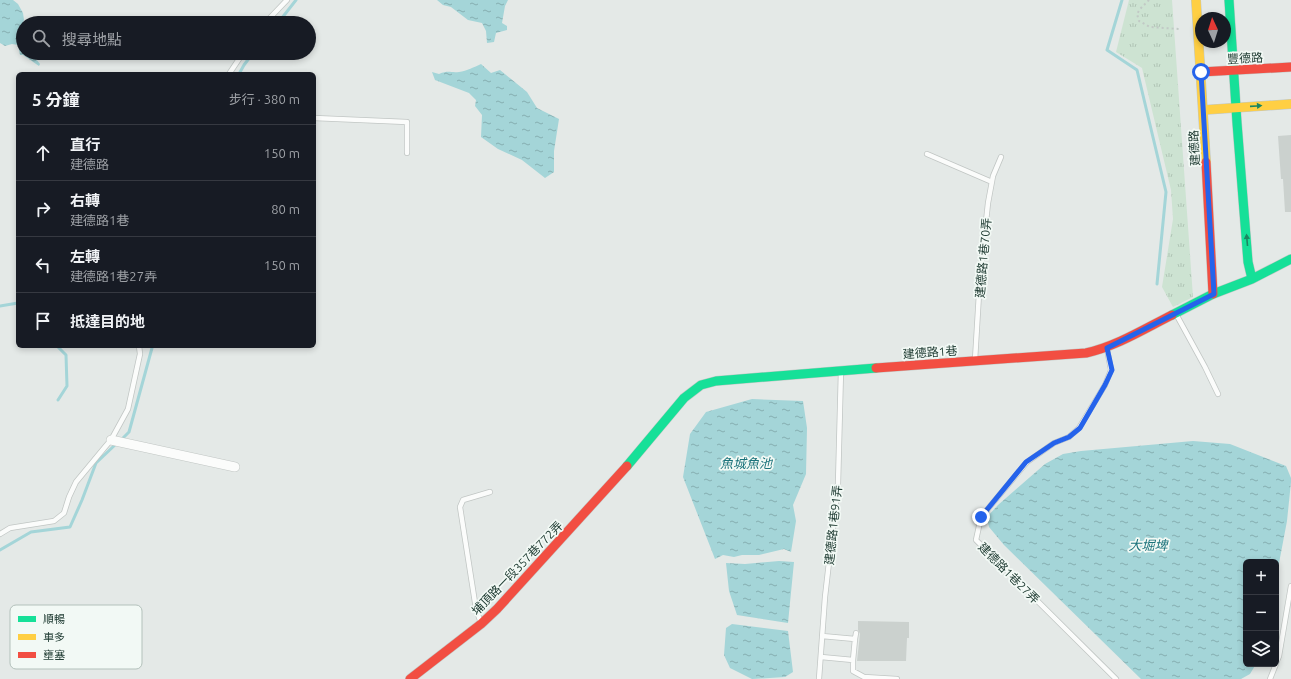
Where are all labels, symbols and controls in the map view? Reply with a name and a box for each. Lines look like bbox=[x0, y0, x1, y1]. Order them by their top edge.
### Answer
north arrow bbox=[1195, 12, 1231, 48]
search box bbox=[16, 16, 316, 60]
icon: search bbox=[30, 27, 52, 49]
text: 搜尋地點 bbox=[62, 31, 122, 48]
street label: 豐德路 bbox=[1227, 51, 1263, 65]
route start bbox=[1192, 63, 1210, 81]
text: 5 分鐘 bbox=[32, 90, 80, 109]
text: 步行 · 380 m bbox=[229, 92, 300, 106]
one-way arrow bbox=[1250, 103, 1263, 109]
street label: 建德路 bbox=[1187, 130, 1201, 166]
text: 直行 bbox=[70, 136, 100, 153]
icon: ahead bbox=[32, 142, 54, 164]
text: 150 m bbox=[264, 146, 300, 160]
text: 建德路 bbox=[70, 157, 109, 171]
text: 右轉 bbox=[70, 192, 100, 209]
icon: right bbox=[32, 198, 54, 220]
text: 80 m bbox=[271, 202, 300, 216]
text: 建德路1巷 bbox=[70, 213, 129, 227]
street label: 建德路1巷70弄 bbox=[973, 217, 993, 299]
one-way arrow bbox=[1243, 234, 1250, 246]
text: 左轉 bbox=[70, 248, 100, 265]
icon: left bbox=[32, 254, 54, 276]
text: 150 m bbox=[264, 258, 300, 272]
text: 建德路1巷27弄 bbox=[70, 269, 157, 283]
icon: arrive bbox=[32, 310, 54, 332]
text: 抵達目的地 bbox=[70, 313, 145, 330]
street label: 建德路1巷 bbox=[902, 344, 958, 360]
water label: 魚城魚池 bbox=[720, 456, 774, 470]
street label: 建德路1巷91弄 bbox=[822, 484, 844, 566]
route end bbox=[972, 508, 990, 526]
street label: 埔頂路一段357巷772弄 bbox=[469, 519, 565, 617]
water label: 大堀埤 bbox=[1128, 538, 1169, 552]
street label: 建德路1巷27弄 bbox=[976, 540, 1042, 606]
map controls bbox=[1243, 559, 1279, 667]
button: + bbox=[1243, 559, 1279, 595]
button: − bbox=[1243, 595, 1279, 631]
legend bbox=[10, 605, 142, 669]
text: 順暢 bbox=[43, 613, 65, 625]
text: 車多 bbox=[43, 631, 65, 643]
button: layers bbox=[1243, 631, 1279, 667]
text: 壅塞 bbox=[43, 649, 65, 661]

